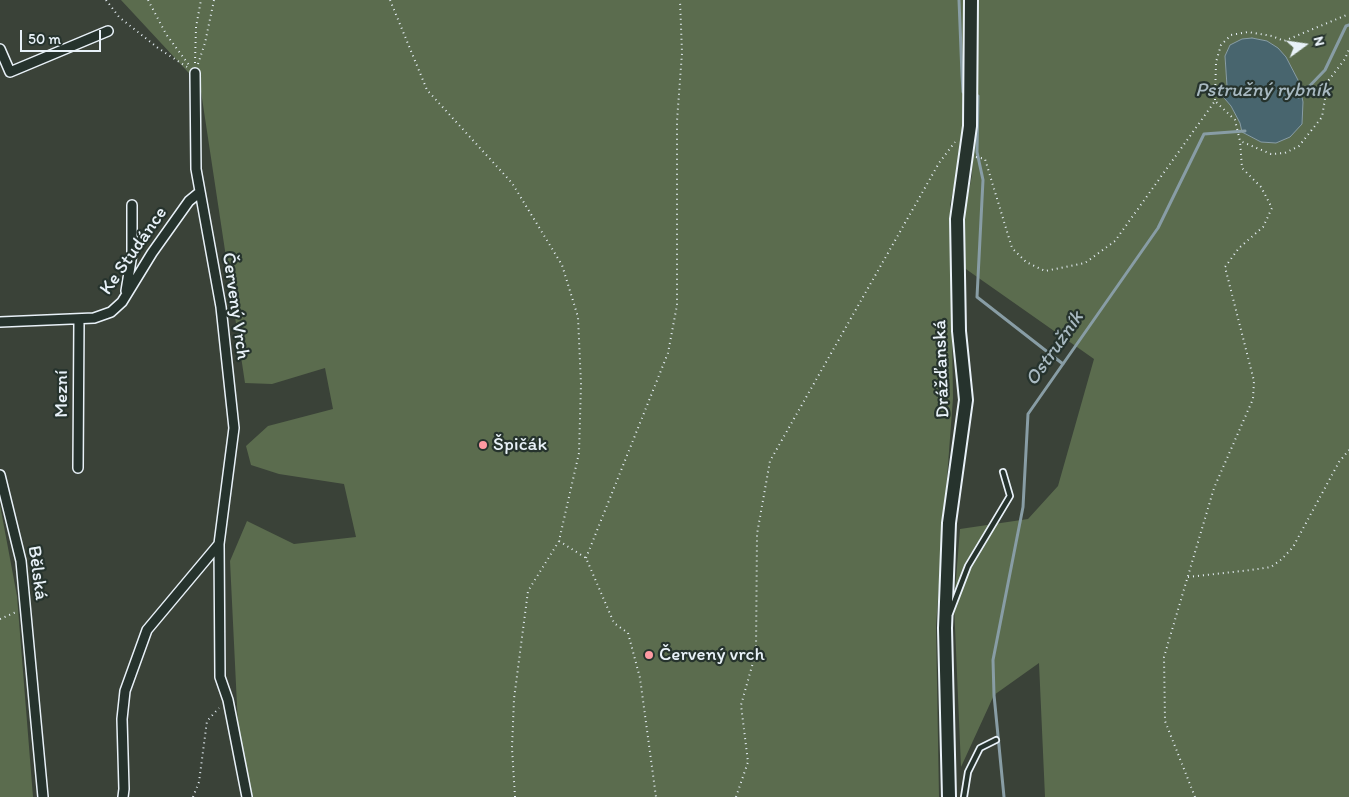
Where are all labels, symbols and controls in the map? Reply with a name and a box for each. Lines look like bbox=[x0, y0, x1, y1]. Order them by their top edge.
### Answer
scale bar bbox=[22, 20, 104, 52]
north arrow bbox=[1279, 20, 1329, 70]
text: 50 m bbox=[28, 30, 61, 48]
text: N bbox=[1310, 35, 1328, 48]
water label: Pstružný rybník bbox=[1195, 79, 1331, 103]
street label: Ke Studánce bbox=[95, 202, 173, 300]
street label: Červený Vrch bbox=[216, 251, 254, 361]
water label: Ostružník bbox=[1021, 307, 1089, 391]
street label: Drážďanská bbox=[929, 319, 955, 419]
street label: Mezní bbox=[51, 370, 73, 418]
place label: Špičák bbox=[493, 434, 547, 456]
marker: Špičák bbox=[477, 439, 489, 451]
street label: Bělská bbox=[22, 544, 52, 602]
place label: Červený vrch bbox=[659, 644, 765, 666]
marker: Červený vrch bbox=[643, 649, 655, 661]

